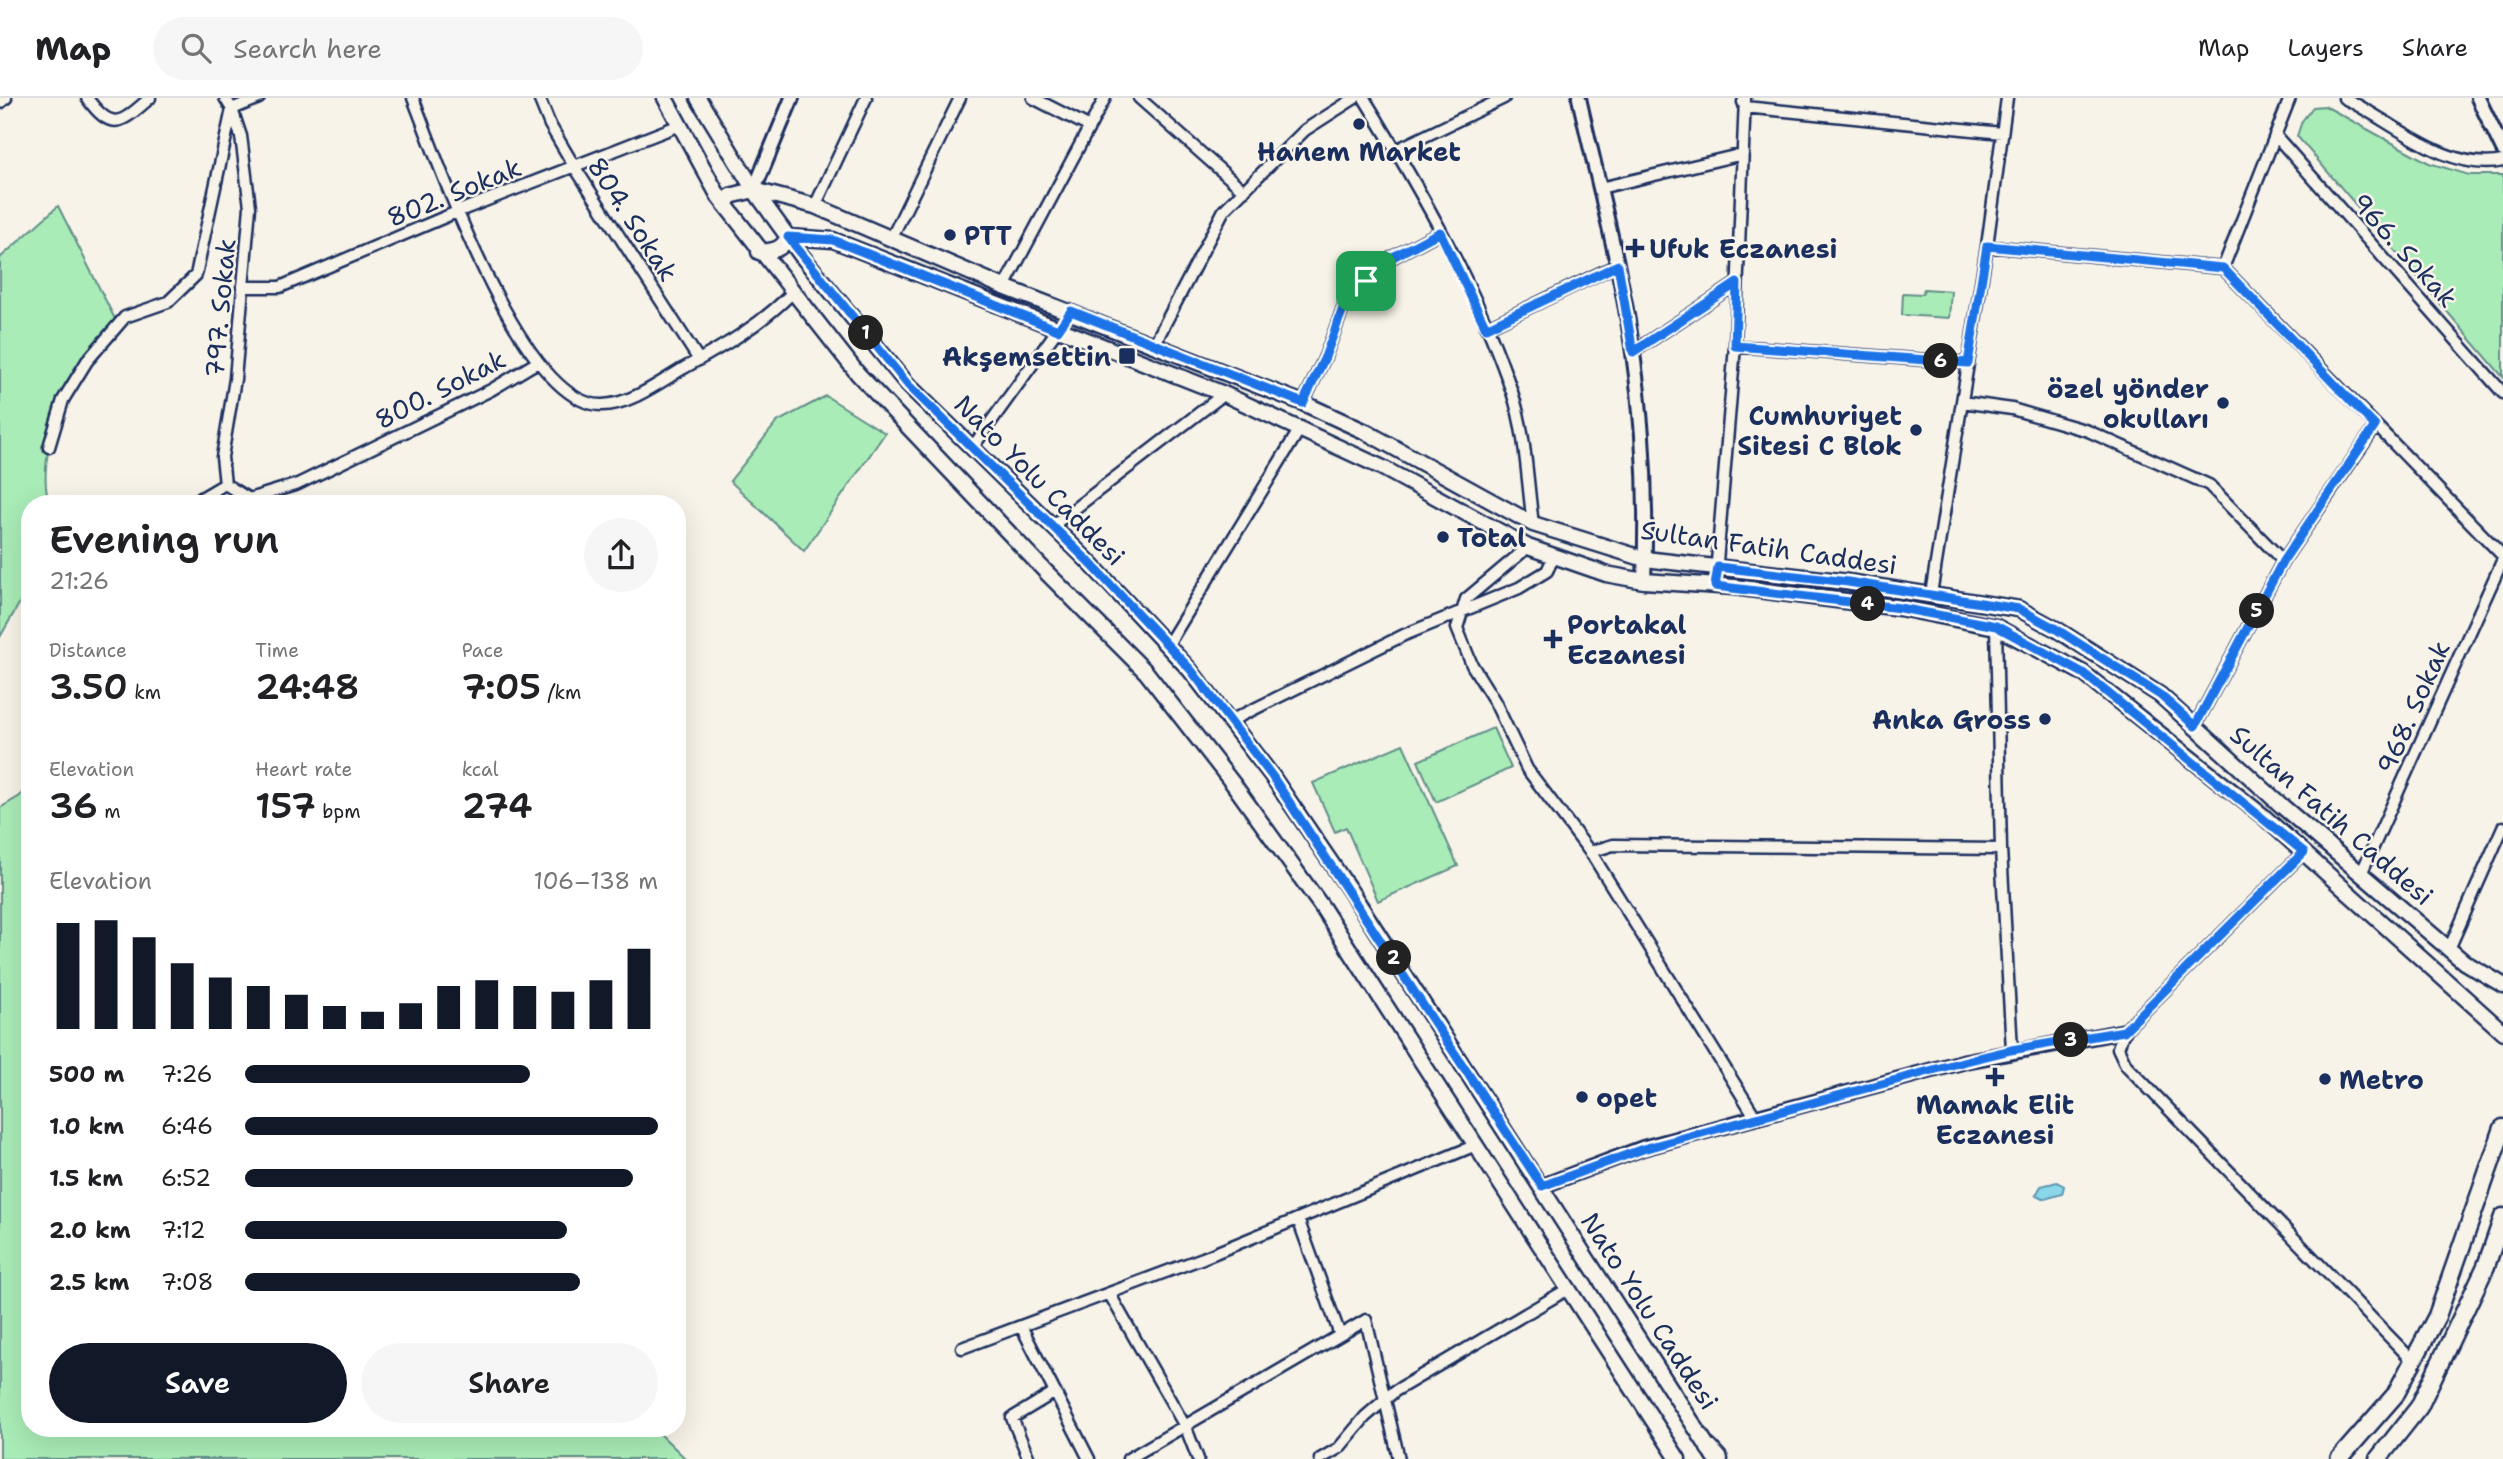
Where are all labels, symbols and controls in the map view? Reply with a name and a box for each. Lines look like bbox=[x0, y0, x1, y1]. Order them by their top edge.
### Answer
search box bbox=[153, 17, 643, 80]
text: Map bbox=[35, 26, 111, 71]
icon: search bbox=[177, 29, 215, 67]
text: Search here bbox=[233, 31, 382, 66]
text: Map bbox=[2198, 32, 2249, 64]
text: Layers bbox=[2287, 32, 2364, 64]
text: Share bbox=[2402, 32, 2468, 64]
marker: Hanem Market bbox=[1351, 116, 1367, 132]
place label: Hanem Market bbox=[1257, 134, 1461, 169]
street label: 802. Sokak bbox=[382, 149, 526, 235]
street label: 804. Sokak bbox=[580, 150, 686, 288]
street label: 966. Sokak bbox=[2344, 185, 2466, 315]
place label: PTT bbox=[964, 218, 1012, 253]
marker: PTT bbox=[942, 227, 958, 243]
place label: Ufuk Eczanesi bbox=[1649, 231, 1837, 266]
street label: 797. Sokak bbox=[196, 237, 244, 379]
marker: Ufuk Eczanesi bbox=[1627, 240, 1643, 256]
pin bbox=[1336, 251, 1396, 311]
icon: arrive bbox=[1347, 262, 1385, 300]
pin: 1 bbox=[848, 316, 884, 350]
text: 1 bbox=[861, 320, 870, 345]
place label: Akşemsettin bbox=[942, 339, 1111, 374]
street label: 800. Sokak bbox=[369, 341, 511, 437]
pin: 6 bbox=[1924, 344, 1958, 378]
marker: Akşemsettin bbox=[1117, 346, 1137, 366]
text: 6 bbox=[1934, 348, 1947, 373]
place label: özel yönder okulları bbox=[2047, 371, 2209, 436]
street label: Nato Yolu Caddesi bbox=[947, 387, 1133, 573]
marker: özel yönder okulları bbox=[2215, 395, 2231, 411]
place label: Cumhuriyet Sitesi C Blok bbox=[1737, 398, 1902, 463]
marker: Cumhuriyet Sitesi C Blok bbox=[1908, 422, 1924, 438]
street label: Sultan Fatih Caddesi bbox=[1639, 512, 1899, 582]
text: Evening run bbox=[49, 514, 279, 565]
button: share bbox=[584, 518, 658, 592]
place label: Total bbox=[1457, 520, 1526, 555]
marker: Total bbox=[1435, 529, 1451, 545]
text: 21:26 bbox=[49, 566, 109, 596]
pin: 4 bbox=[1850, 587, 1885, 622]
text: 4 bbox=[1861, 591, 1874, 616]
pin: 5 bbox=[2240, 594, 2274, 628]
text: 5 bbox=[2251, 598, 2262, 623]
place label: Portakal Eczanesi bbox=[1567, 607, 1687, 672]
marker: Portakal Eczanesi bbox=[1545, 631, 1561, 647]
street label: 968. Sokak bbox=[2368, 635, 2458, 779]
text: Distance bbox=[49, 638, 127, 663]
text: Time bbox=[255, 638, 299, 663]
text: Pace bbox=[462, 638, 503, 663]
text: 3.50 bbox=[49, 663, 128, 710]
text: 24:48 bbox=[255, 663, 359, 710]
text: 7:05 bbox=[462, 663, 541, 710]
text: km bbox=[128, 680, 161, 705]
text: /km bbox=[541, 680, 581, 705]
place label: Anka Gross bbox=[1872, 702, 2031, 737]
marker: Anka Gross bbox=[2037, 711, 2053, 727]
street label: Sultan Fatih Caddesi bbox=[2223, 717, 2441, 913]
text: Elevation bbox=[49, 757, 134, 782]
text: Heart rate bbox=[255, 757, 352, 782]
text: kcal bbox=[462, 757, 499, 782]
text: 36 bbox=[49, 782, 98, 829]
text: 157 bbox=[255, 782, 316, 829]
text: 274 bbox=[462, 782, 532, 829]
text: m bbox=[98, 799, 121, 824]
text: bpm bbox=[316, 799, 361, 824]
text: Elevation bbox=[49, 866, 152, 896]
text: 106–138 m bbox=[533, 866, 658, 896]
pin: 2 bbox=[1376, 940, 1412, 976]
text: 2 bbox=[1387, 945, 1400, 970]
pin: 3 bbox=[2054, 1023, 2088, 1058]
text: 3 bbox=[2064, 1027, 2077, 1052]
text: 500 m bbox=[49, 1059, 124, 1089]
text: 7:26 bbox=[161, 1059, 213, 1089]
place label: Metro bbox=[2339, 1062, 2424, 1097]
marker: Mamak Elit Eczanesi bbox=[1987, 1069, 2003, 1085]
marker: Metro bbox=[2317, 1071, 2333, 1087]
place label: opet bbox=[1596, 1080, 1657, 1115]
place label: Mamak Elit Eczanesi bbox=[1916, 1087, 2074, 1152]
marker: opet bbox=[1574, 1089, 1590, 1105]
text: 1.0 km bbox=[49, 1111, 124, 1141]
text: 6:46 bbox=[161, 1111, 213, 1141]
text: 1.5 km bbox=[49, 1163, 123, 1193]
text: 6:52 bbox=[161, 1163, 211, 1193]
street label: Nato Yolu Caddesi bbox=[1573, 1206, 1727, 1416]
text: 2.0 km bbox=[49, 1215, 131, 1245]
text: 7:12 bbox=[161, 1215, 205, 1245]
text: 2.5 km bbox=[49, 1267, 130, 1297]
text: 7:08 bbox=[161, 1267, 214, 1297]
button: Save bbox=[49, 1343, 347, 1423]
button: Share bbox=[361, 1343, 658, 1423]

